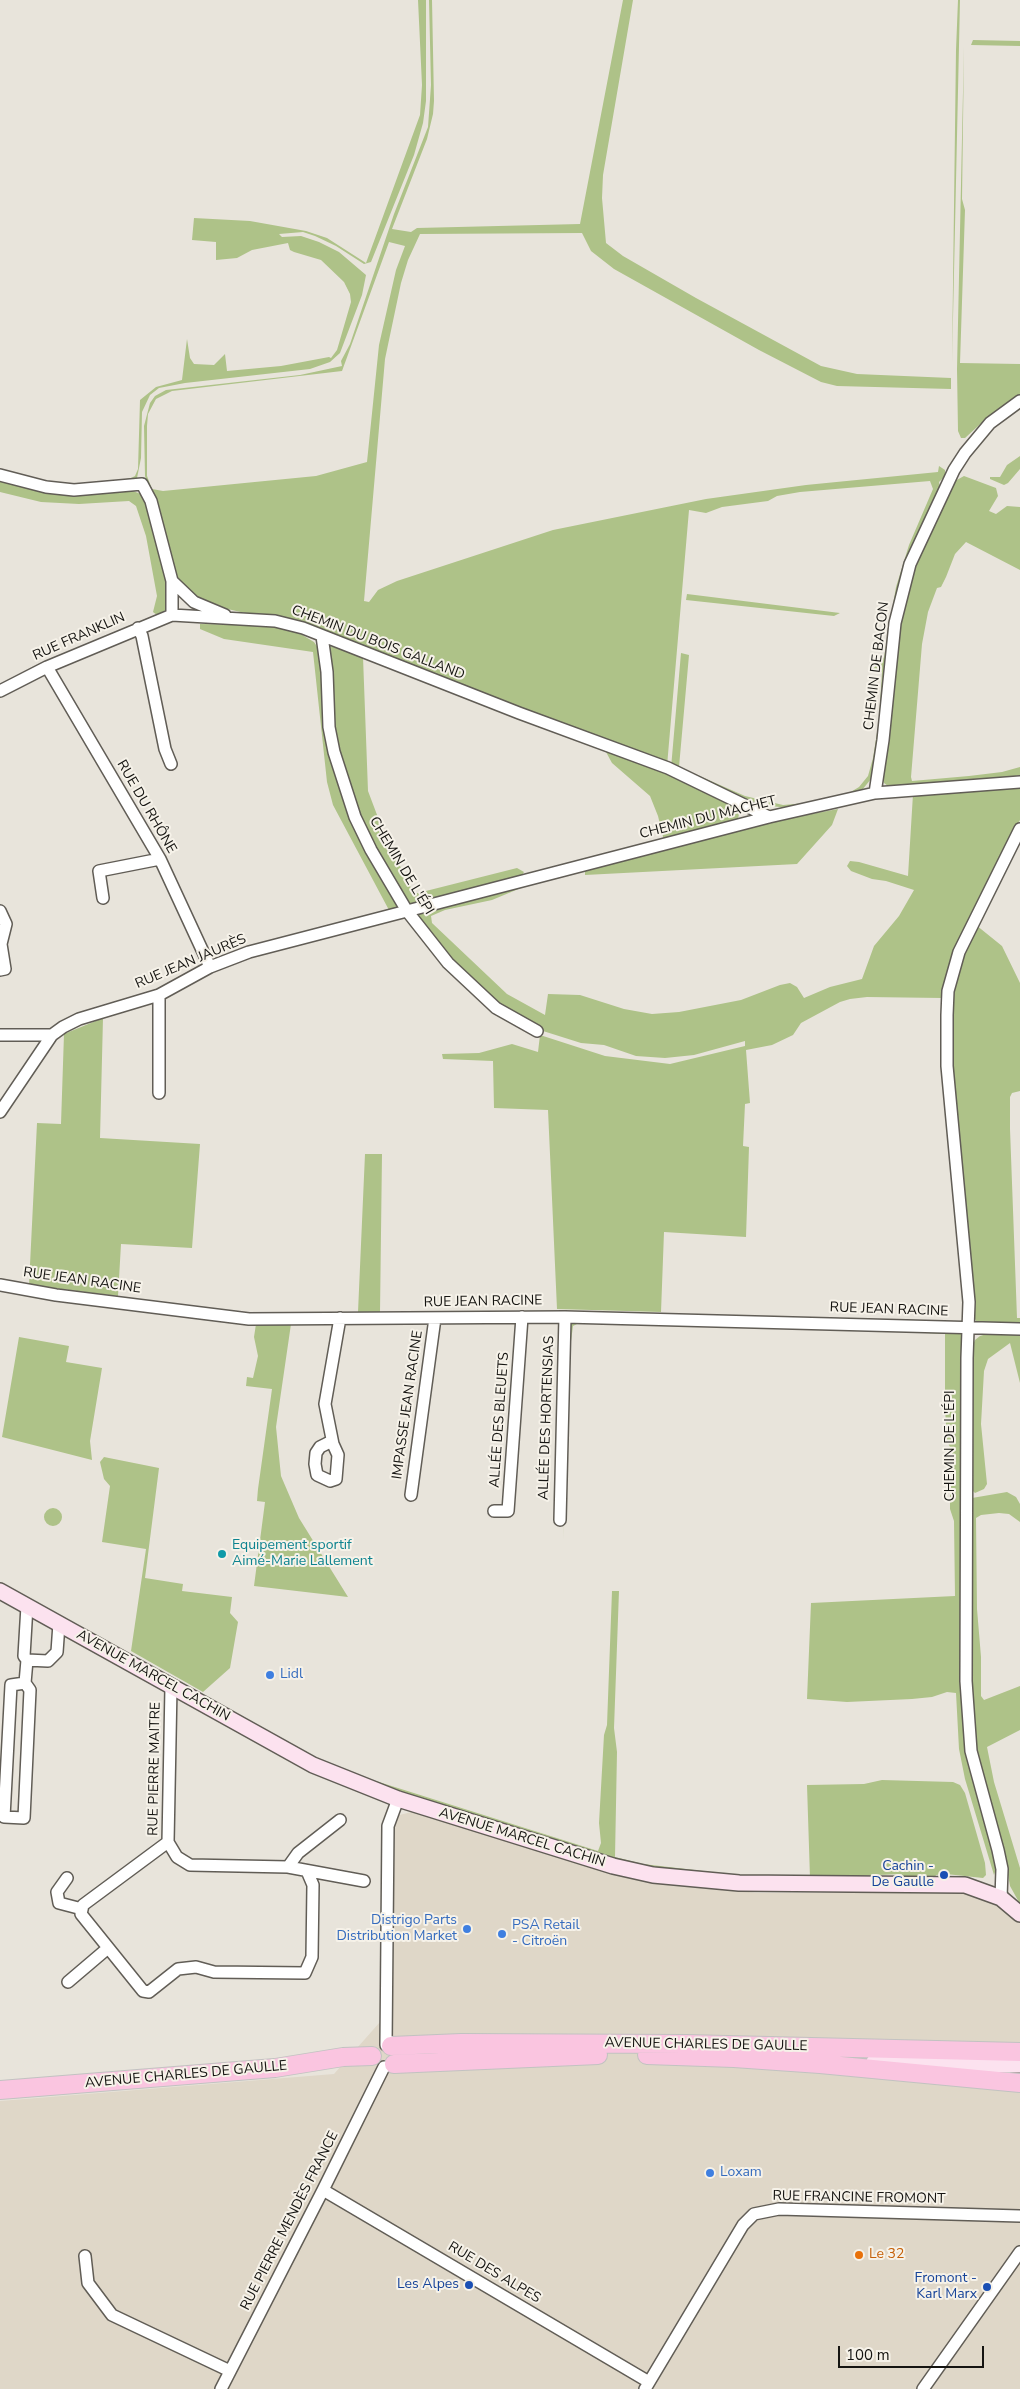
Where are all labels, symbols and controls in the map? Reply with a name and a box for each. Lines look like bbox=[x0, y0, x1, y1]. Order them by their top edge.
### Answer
street label: CHEMIN DE BACON bbox=[861, 601, 893, 731]
street label: CHEMIN DU BOIS GALLAND bbox=[289, 602, 467, 684]
street label: RUE FRANKLIN bbox=[30, 609, 128, 665]
street label: RUE DU RHÔNE bbox=[113, 757, 179, 857]
street label: CHEMIN DU MACHET bbox=[638, 793, 778, 843]
street label: CHEMIN DE L'ÉPI bbox=[365, 814, 437, 918]
street label: RUE JEAN JAURÈS bbox=[133, 931, 249, 993]
street label: RUE JEAN RACINE bbox=[22, 1264, 142, 1298]
street label: RUE JEAN RACINE bbox=[423, 1293, 543, 1311]
street label: RUE JEAN RACINE bbox=[829, 1300, 949, 1320]
street label: IMPASSE JEAN RACINE bbox=[389, 1330, 427, 1480]
street label: ALLÉE DES HORTENSIAS bbox=[536, 1336, 558, 1500]
street label: ALLÉE DES BLEUETS bbox=[487, 1352, 513, 1488]
street label: CHEMIN DE L'ÉPI bbox=[943, 1390, 959, 1502]
place label: Equipement sportif Aimé-Marie Lallement bbox=[232, 1538, 373, 1570]
marker: Equipement sportif Aimé-Marie Lallement bbox=[216, 1548, 228, 1560]
street label: AVENUE MARCEL CACHIN bbox=[73, 1627, 233, 1725]
place label: Lidl bbox=[280, 1667, 303, 1683]
marker: Lidl bbox=[264, 1669, 276, 1681]
street label: RUE PIERRE MAITRE bbox=[145, 1702, 165, 1836]
street label: AVENUE MARCEL CACHIN bbox=[437, 1805, 607, 1871]
place label: Cachin - De Gaulle bbox=[871, 1859, 934, 1891]
marker: Cachin - De Gaulle bbox=[938, 1869, 950, 1881]
place label: Distrigo Parts Distribution Market bbox=[336, 1913, 457, 1945]
place label: PSA Retail - Citroën bbox=[512, 1918, 580, 1950]
marker: Distrigo Parts Distribution Market bbox=[461, 1923, 473, 1935]
marker: PSA Retail - Citroën bbox=[496, 1928, 508, 1940]
street label: AVENUE CHARLES DE GAULLE bbox=[604, 2035, 808, 2055]
street label: AVENUE CHARLES DE GAULLE bbox=[84, 2058, 288, 2092]
street label: RUE PIERRE MENDÈS FRANCE bbox=[237, 2129, 343, 2313]
place label: Loxam bbox=[720, 2165, 762, 2181]
marker: Loxam bbox=[704, 2167, 716, 2179]
street label: RUE FRANCINE FROMONT bbox=[772, 2188, 946, 2208]
street label: RUE DES ALPES bbox=[445, 2239, 543, 2307]
place label: Le 32 bbox=[869, 2247, 904, 2263]
marker: Le 32 bbox=[853, 2249, 865, 2261]
place label: Fromont - Karl Marx bbox=[915, 2271, 977, 2304]
place label: Les Alpes bbox=[397, 2277, 459, 2293]
marker: Les Alpes bbox=[463, 2279, 475, 2291]
marker: Fromont - Karl Marx bbox=[981, 2281, 993, 2293]
scale bar bbox=[840, 2336, 986, 2368]
text: 100 m bbox=[846, 2345, 890, 2365]

